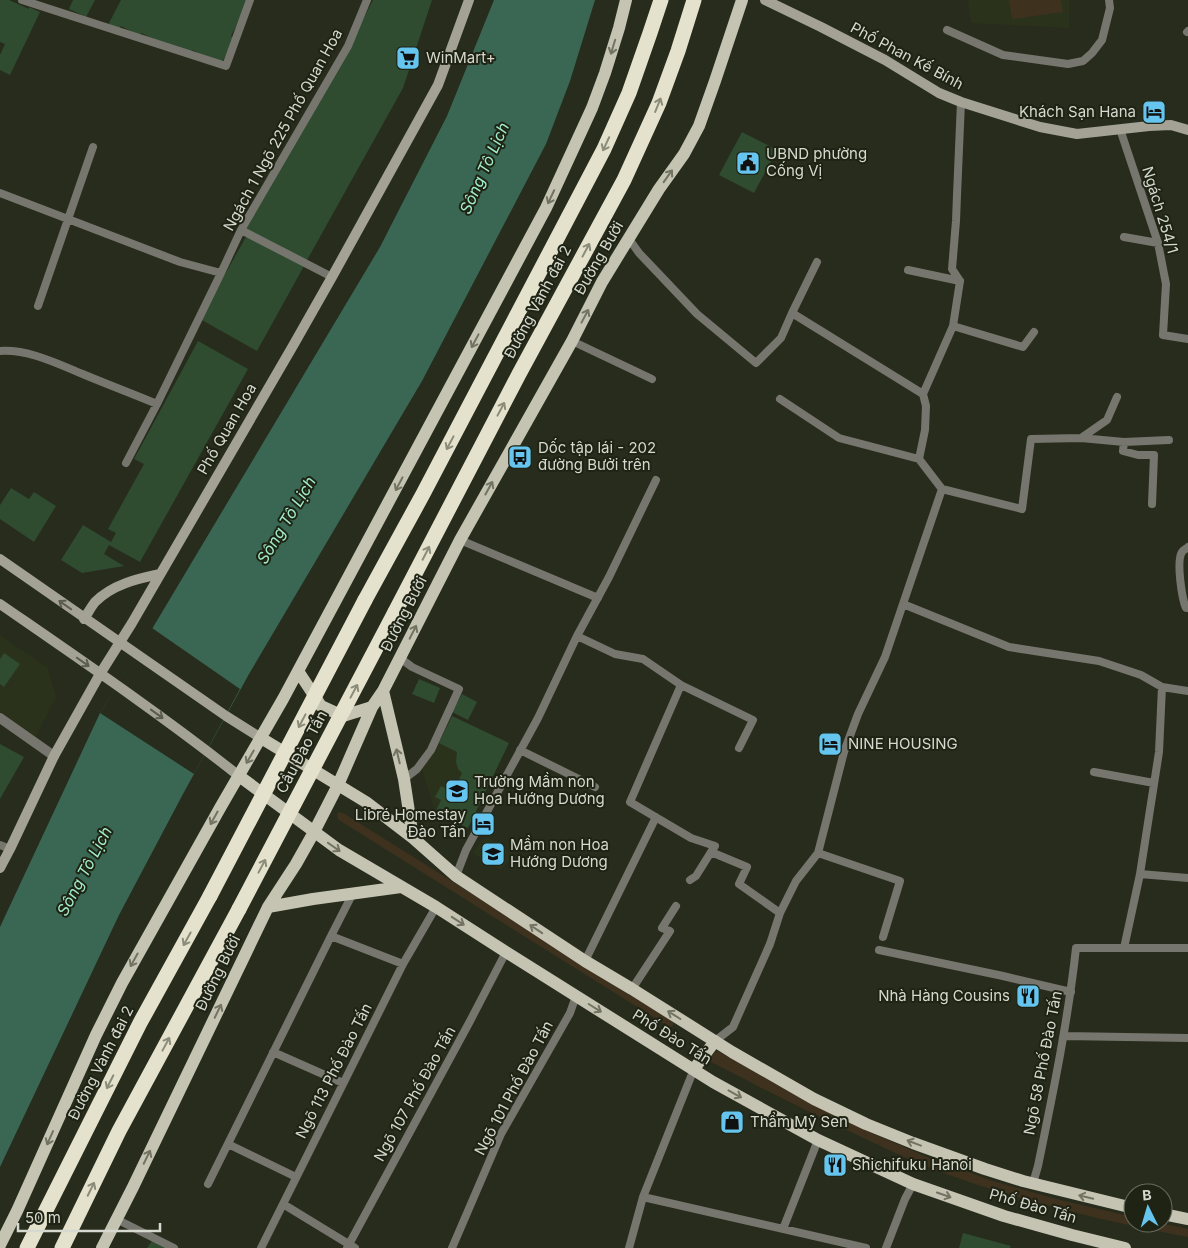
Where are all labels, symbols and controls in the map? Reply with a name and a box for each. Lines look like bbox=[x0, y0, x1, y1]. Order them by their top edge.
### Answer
street label: Phố Phan Kế Bính bbox=[847, 18, 967, 93]
street label: Ngách 1 Ngõ 225 Phố Quan Hoa bbox=[219, 25, 346, 234]
one-way arrow bbox=[608, 39, 618, 55]
supermarket icon: WinMart+ bbox=[395, 45, 421, 71]
place label: WinMart+ bbox=[426, 48, 496, 67]
one-way arrow bbox=[654, 98, 663, 113]
hotel icon: Khách Sạn Hana bbox=[1141, 99, 1167, 125]
place label: Khách Sạn Hana bbox=[1019, 102, 1136, 121]
water label: Sông Tô Lịch bbox=[455, 119, 513, 217]
one-way arrow bbox=[601, 136, 611, 151]
place label: UBND phường Cống Vị bbox=[766, 144, 867, 180]
public building icon: UBND phường Cống Vị bbox=[735, 150, 761, 176]
street label: Ngách 254/1 bbox=[1138, 164, 1183, 256]
one-way arrow bbox=[663, 170, 673, 184]
one-way arrow bbox=[546, 189, 556, 204]
street label: Đường Bưởi bbox=[570, 217, 627, 298]
street label: Đường Vành đai 2 bbox=[500, 242, 575, 362]
one-way arrow bbox=[581, 243, 591, 258]
one-way arrow bbox=[580, 308, 590, 323]
one-way arrow bbox=[470, 333, 480, 348]
street label: Phố Quan Hoa bbox=[193, 380, 260, 478]
one-way arrow bbox=[497, 402, 506, 417]
one-way arrow bbox=[445, 435, 455, 450]
place label: Dốc tập lái - 202 đường Bưởi trên bbox=[538, 438, 656, 474]
bus stop icon: Dốc tập lái - 202 đường Bưởi trên bbox=[507, 444, 533, 470]
water label: Sông Tô Lịch bbox=[252, 473, 320, 567]
one-way arrow bbox=[394, 476, 403, 491]
one-way arrow bbox=[484, 481, 494, 496]
one-way arrow bbox=[422, 546, 431, 561]
street label: Đường Bưởi bbox=[376, 573, 431, 655]
one-way arrow bbox=[58, 600, 72, 610]
one-way arrow bbox=[409, 625, 418, 640]
one-way arrow bbox=[76, 657, 90, 667]
one-way arrow bbox=[350, 684, 359, 699]
street label: Cầu Đào Tấn bbox=[272, 707, 331, 796]
one-way arrow bbox=[149, 709, 163, 719]
one-way arrow bbox=[297, 713, 306, 728]
hotel icon: NINE HOUSING bbox=[817, 731, 843, 757]
place label: NINE HOUSING bbox=[848, 734, 958, 753]
one-way arrow bbox=[393, 748, 402, 764]
one-way arrow bbox=[245, 750, 255, 765]
place label: Trường Mầm non Hoa Hướng Dương bbox=[474, 772, 605, 808]
school or university icon: Trường Mầm non Hoa Hướng Dương bbox=[444, 778, 470, 804]
place label: Libré Homestay Đào Tấn bbox=[355, 805, 467, 841]
one-way arrow bbox=[209, 811, 219, 825]
hotel icon: Libré Homestay Đào Tấn bbox=[470, 811, 496, 837]
water label: Sông Tô Lịch bbox=[52, 823, 116, 919]
place label: Mầm non Hoa Hướng Dương bbox=[510, 835, 609, 871]
school or university icon: Mầm non Hoa Hướng Dương bbox=[480, 841, 506, 867]
one-way arrow bbox=[327, 842, 341, 852]
one-way arrow bbox=[257, 858, 267, 873]
one-way arrow bbox=[450, 916, 464, 926]
one-way arrow bbox=[530, 924, 544, 934]
one-way arrow bbox=[181, 931, 191, 946]
street label: Đường Bưởi bbox=[191, 932, 244, 1014]
one-way arrow bbox=[129, 952, 139, 966]
restaurant icon: Nhà Hàng Cousins bbox=[1015, 983, 1041, 1009]
place label: Nhà Hàng Cousins bbox=[878, 986, 1010, 1005]
street label: Ngõ 58 Phố Đào Tấn bbox=[1019, 989, 1066, 1137]
street label: Ngõ 113 Phố Đào Tấn bbox=[291, 1000, 376, 1142]
street label: Đường Vành đai 2 bbox=[64, 1003, 137, 1123]
one-way arrow bbox=[587, 1003, 601, 1013]
one-way arrow bbox=[213, 1004, 223, 1019]
street label: Phố Đào Tấn bbox=[629, 1005, 715, 1068]
one-way arrow bbox=[667, 1010, 681, 1020]
street label: Ngõ 101 Phố Đào Tấn bbox=[470, 1017, 557, 1158]
street label: Ngõ 107 Phố Đào Tấn bbox=[369, 1023, 460, 1165]
one-way arrow bbox=[161, 1037, 171, 1052]
one-way arrow bbox=[105, 1075, 115, 1090]
one-way arrow bbox=[728, 1089, 743, 1099]
shop icon: Thẩm Mỹ Sen bbox=[719, 1109, 745, 1135]
place label: Thẩm Mỹ Sen bbox=[750, 1112, 848, 1131]
one-way arrow bbox=[44, 1130, 54, 1145]
one-way arrow bbox=[907, 1138, 922, 1148]
one-way arrow bbox=[142, 1150, 152, 1165]
restaurant icon: Shichifuku Hanoi bbox=[822, 1152, 848, 1178]
place label: Shichifuku Hanoi bbox=[852, 1155, 972, 1174]
one-way arrow bbox=[86, 1181, 96, 1196]
north arrow bbox=[1123, 1183, 1173, 1233]
street label: Phố Đào Tấn bbox=[987, 1184, 1079, 1227]
text: B bbox=[1141, 1186, 1152, 1203]
one-way arrow bbox=[936, 1191, 951, 1200]
one-way arrow bbox=[1078, 1192, 1094, 1201]
scale bar bbox=[18, 1200, 160, 1232]
text: 50 m bbox=[25, 1208, 61, 1227]

